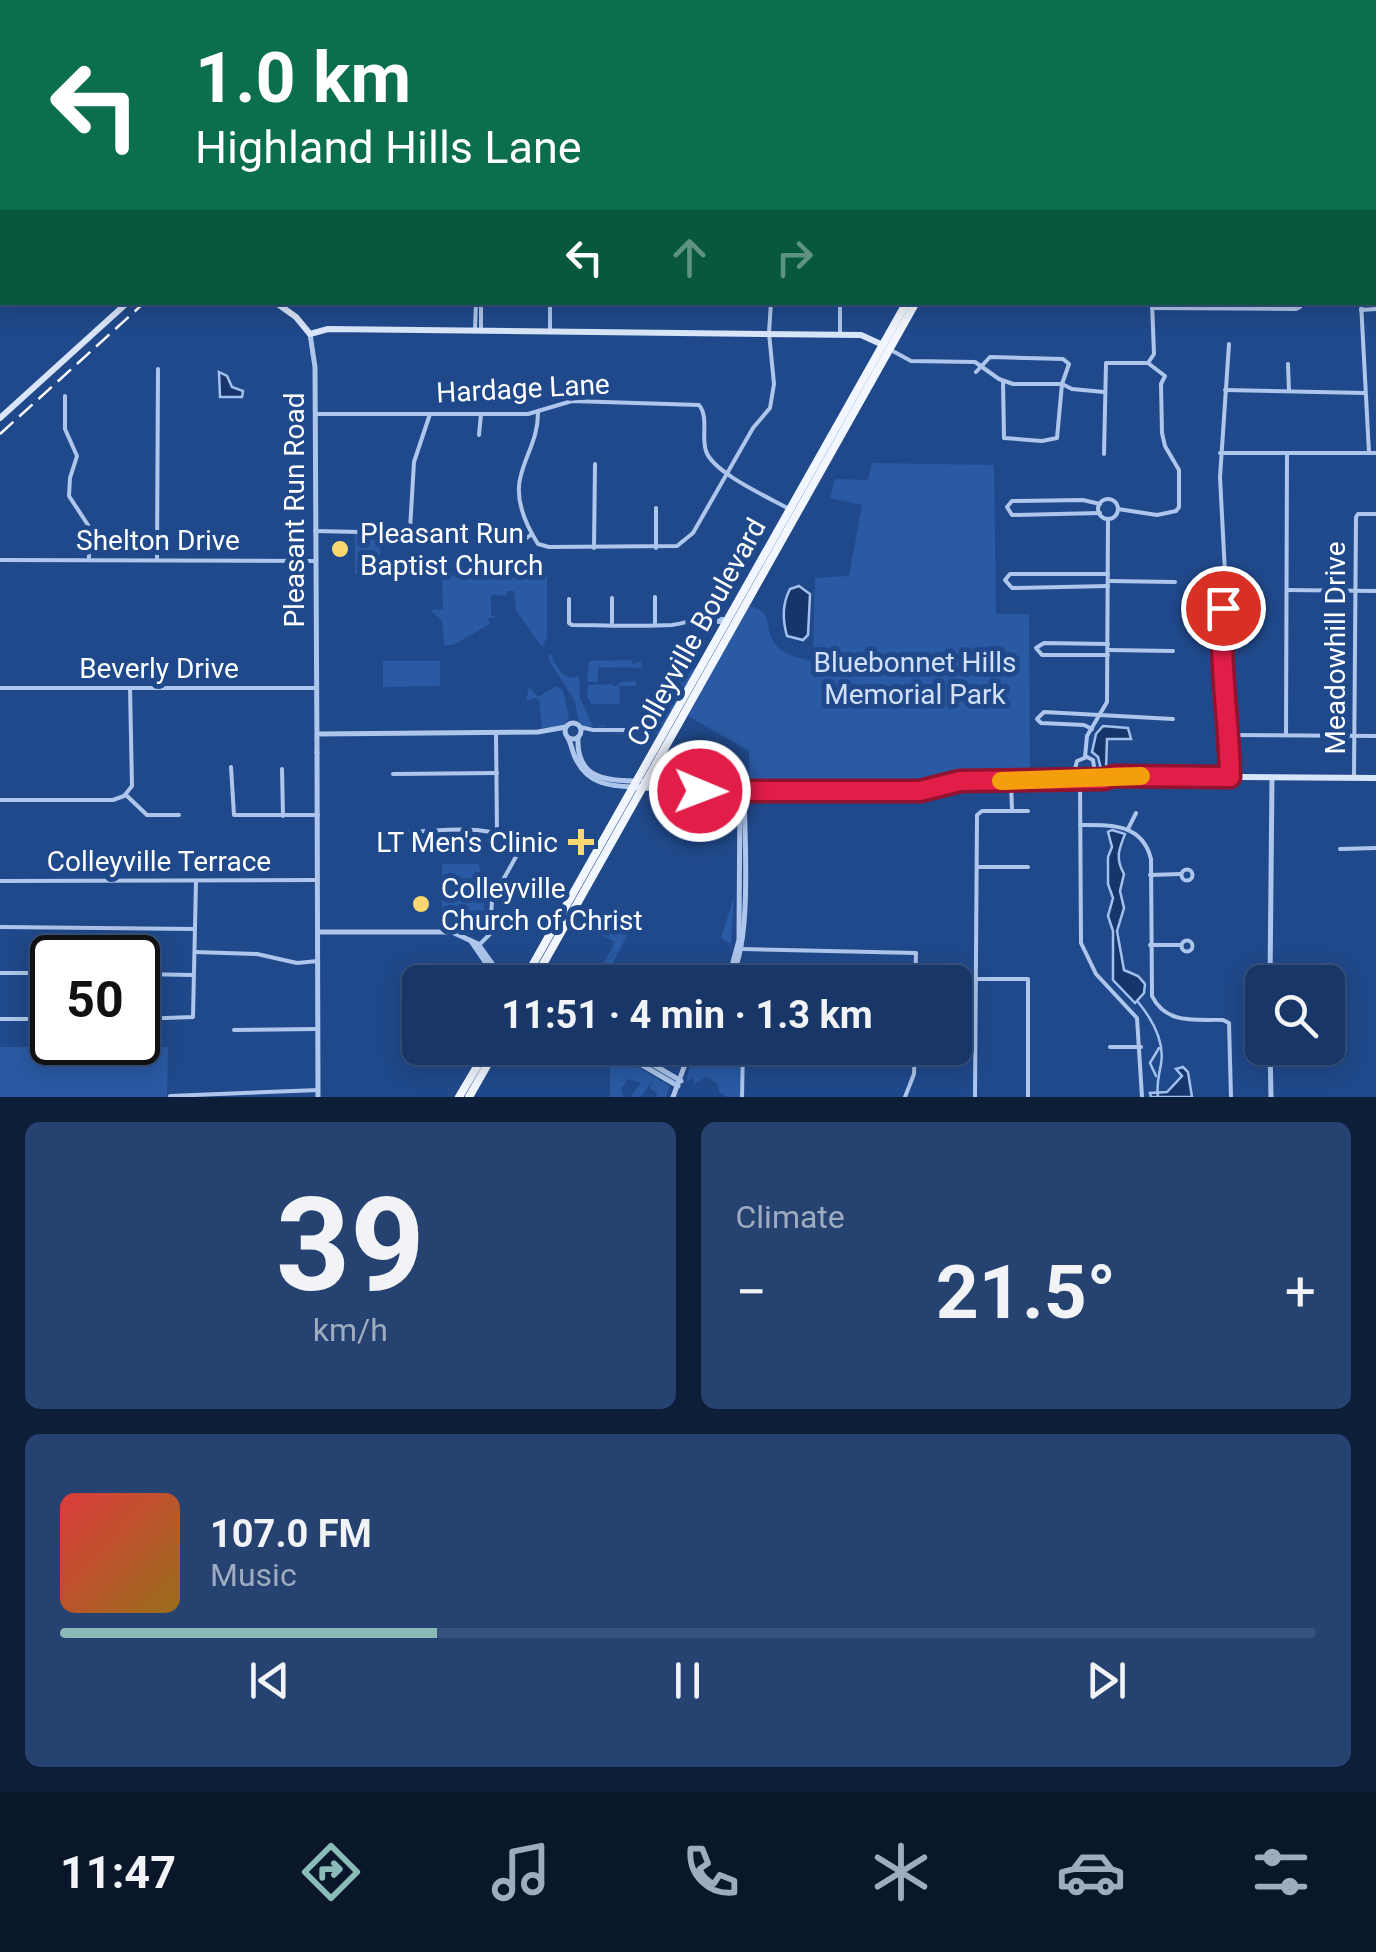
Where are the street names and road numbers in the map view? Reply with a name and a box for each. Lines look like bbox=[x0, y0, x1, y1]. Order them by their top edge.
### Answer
street label: Hardage Lane bbox=[435, 367, 611, 410]
street label: Pleasant Run Road bbox=[278, 392, 311, 628]
street label: Colleyville Boulevard bbox=[620, 513, 773, 752]
street label: Shelton Drive bbox=[76, 524, 240, 557]
street label: Meadowhill Drive bbox=[1319, 541, 1352, 755]
street label: Beverly Drive bbox=[79, 652, 239, 685]
street label: Colleyville Terrace bbox=[47, 845, 271, 878]

